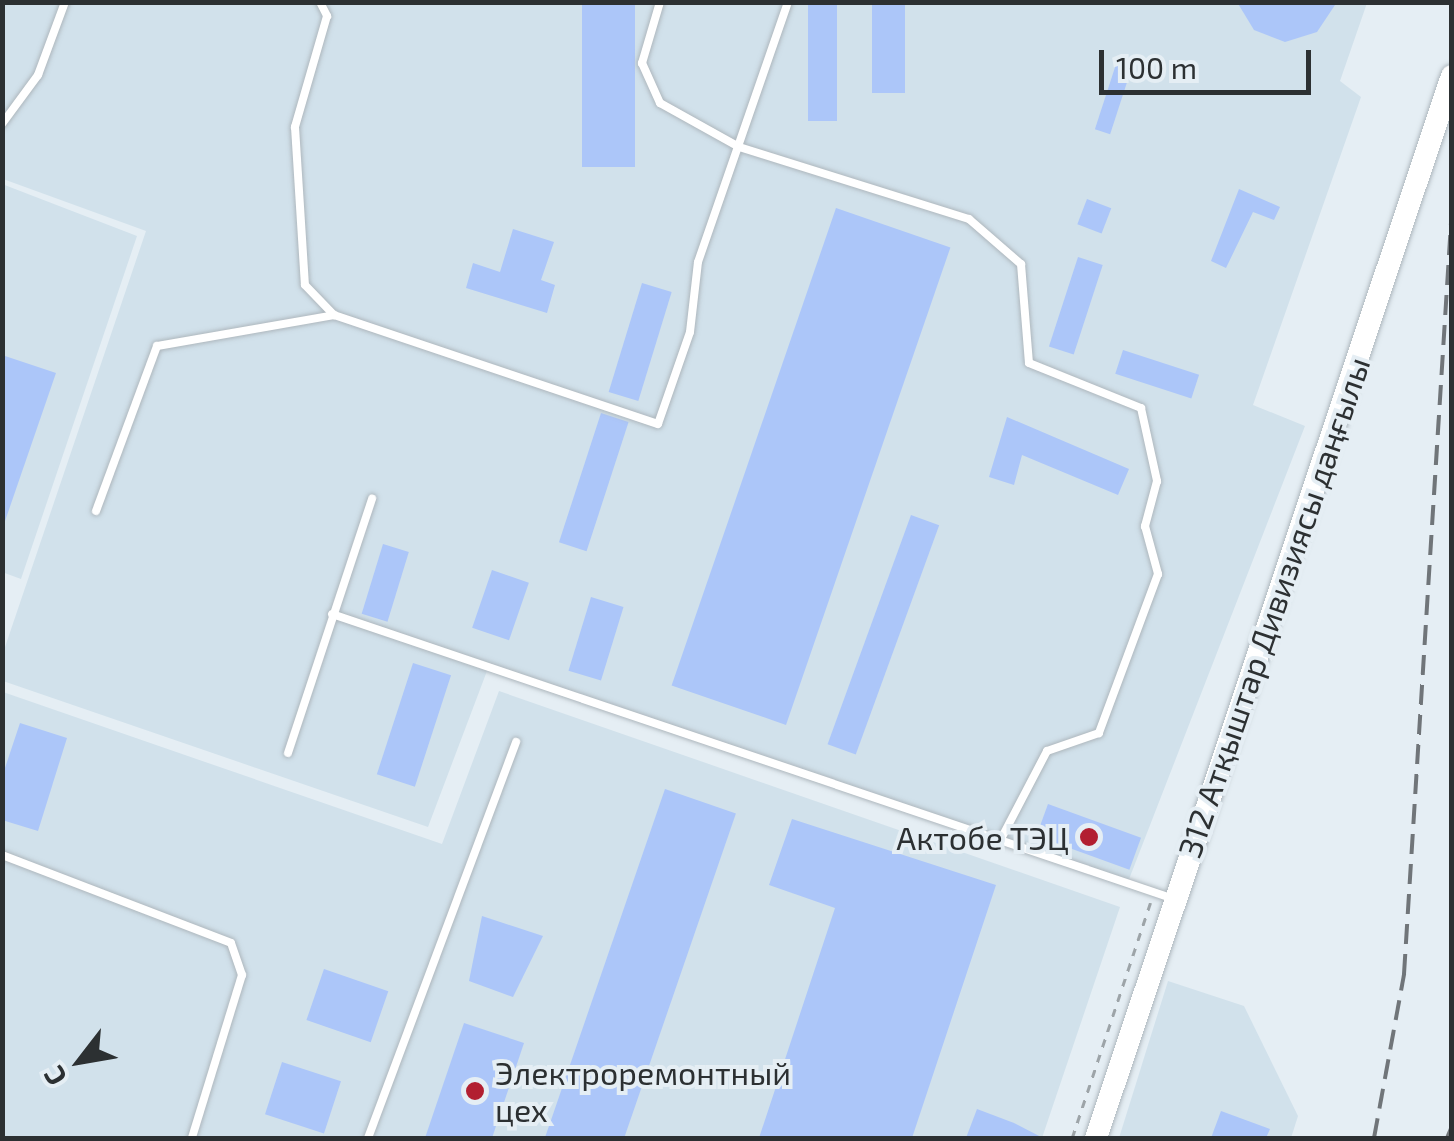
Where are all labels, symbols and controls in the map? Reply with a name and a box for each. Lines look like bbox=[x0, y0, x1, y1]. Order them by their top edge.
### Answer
scale bar bbox=[1104, 30, 1316, 92]
text: 100 m bbox=[1116, 49, 1197, 85]
street label: 312 Атқыштар Дивизиясы даңғылы bbox=[1169, 352, 1377, 862]
place label: Актобе ТЭЦ bbox=[896, 818, 1069, 856]
marker: Актобе ТЭЦ bbox=[1078, 826, 1100, 848]
north arrow bbox=[30, 1011, 130, 1111]
place label: Электроремонтный цех bbox=[495, 1054, 791, 1129]
text: С bbox=[35, 1061, 73, 1092]
marker: Электроремонтный цех bbox=[464, 1080, 486, 1102]

